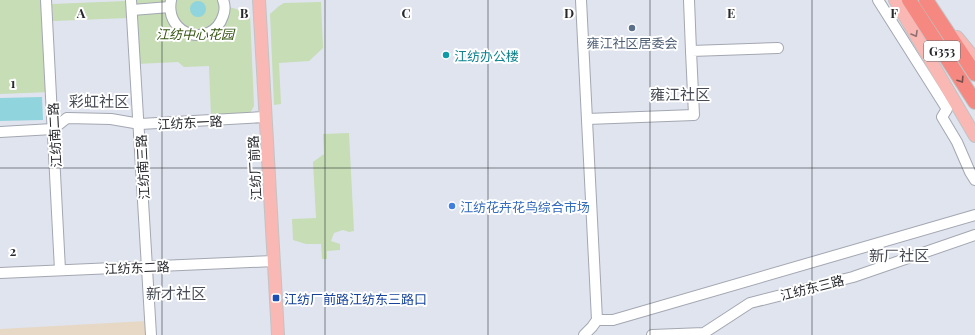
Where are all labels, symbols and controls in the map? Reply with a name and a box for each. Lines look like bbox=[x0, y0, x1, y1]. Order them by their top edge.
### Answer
text: A bbox=[76, 4, 86, 21]
text: B bbox=[240, 4, 249, 21]
text: C bbox=[401, 4, 411, 21]
text: D bbox=[564, 4, 574, 21]
text: E bbox=[727, 4, 735, 21]
text: F bbox=[890, 4, 898, 21]
marker: 雍江社区居委会 bbox=[627, 23, 637, 33]
park label: 江纺中心花园 bbox=[156, 25, 236, 42]
one-way arrow bbox=[911, 30, 918, 37]
place label: 雍江社区居委会 bbox=[586, 34, 678, 51]
road number: G353 bbox=[924, 41, 960, 61]
place label: 江纺办公楼 bbox=[454, 47, 519, 64]
marker: 江纺办公楼 bbox=[441, 50, 451, 60]
text: 1 bbox=[11, 74, 16, 91]
one-way arrow bbox=[956, 76, 963, 83]
district label: 雍江社区 bbox=[650, 84, 710, 104]
district label: 彩虹社区 bbox=[69, 91, 129, 111]
street label: 江纺南二路 bbox=[44, 102, 64, 168]
street label: 江纺东一路 bbox=[157, 112, 223, 132]
street label: 江纺南三路 bbox=[132, 134, 152, 200]
street label: 江纺厂前路 bbox=[244, 135, 264, 201]
place label: 江纺花卉花鸟综合市场 bbox=[460, 198, 590, 215]
marker: 江纺花卉花鸟综合市场 bbox=[447, 201, 457, 211]
text: 2 bbox=[10, 242, 17, 259]
district label: 新厂社区 bbox=[869, 245, 929, 265]
street label: 江纺东二路 bbox=[104, 257, 170, 277]
street label: 江纺东三路 bbox=[778, 271, 846, 303]
district label: 新才社区 bbox=[146, 283, 206, 303]
place label: 江纺厂前路江纺东三路口 bbox=[284, 290, 427, 307]
marker: 江纺厂前路江纺东三路口 bbox=[271, 293, 281, 303]

